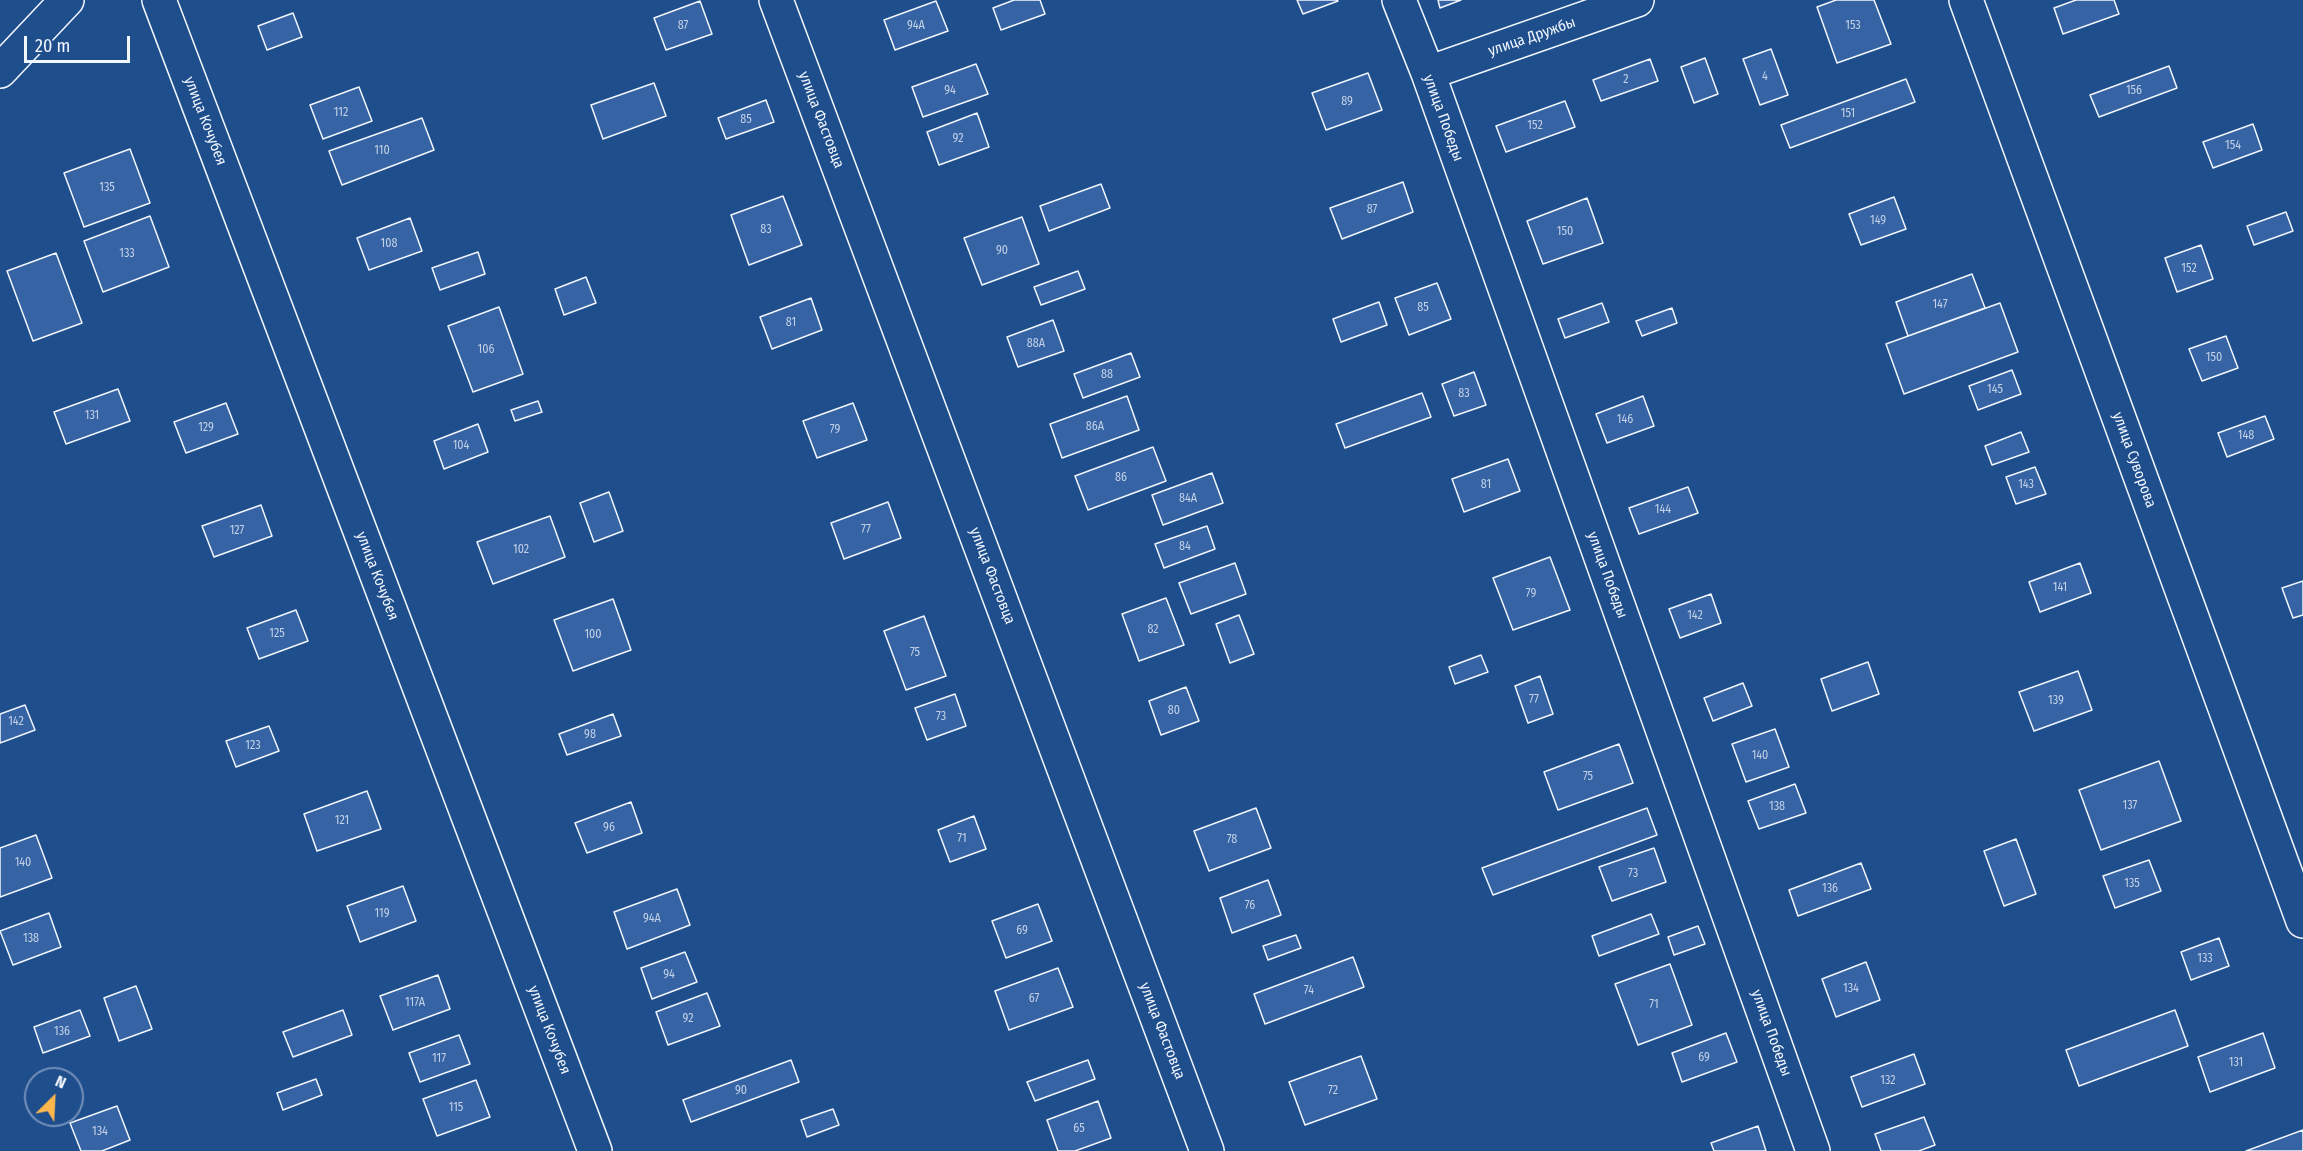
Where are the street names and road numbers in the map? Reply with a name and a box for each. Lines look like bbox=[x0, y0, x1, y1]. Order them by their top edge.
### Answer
street label: улица Дружбы bbox=[1486, 14, 1578, 60]
street label: улица Фастовца bbox=[794, 69, 848, 171]
street label: улица Победы bbox=[1419, 72, 1467, 164]
street label: улица Кочубея bbox=[180, 74, 230, 168]
street label: улица Суворова bbox=[2108, 410, 2160, 510]
street label: улица Фастовца bbox=[965, 525, 1019, 627]
street label: улица Кочубея bbox=[352, 529, 402, 623]
street label: улица Победы bbox=[1583, 529, 1631, 621]
street label: улица Фастовца bbox=[1135, 980, 1189, 1082]
street label: улица Кочубея bbox=[524, 983, 574, 1077]
street label: улица Победы bbox=[1747, 987, 1795, 1079]

